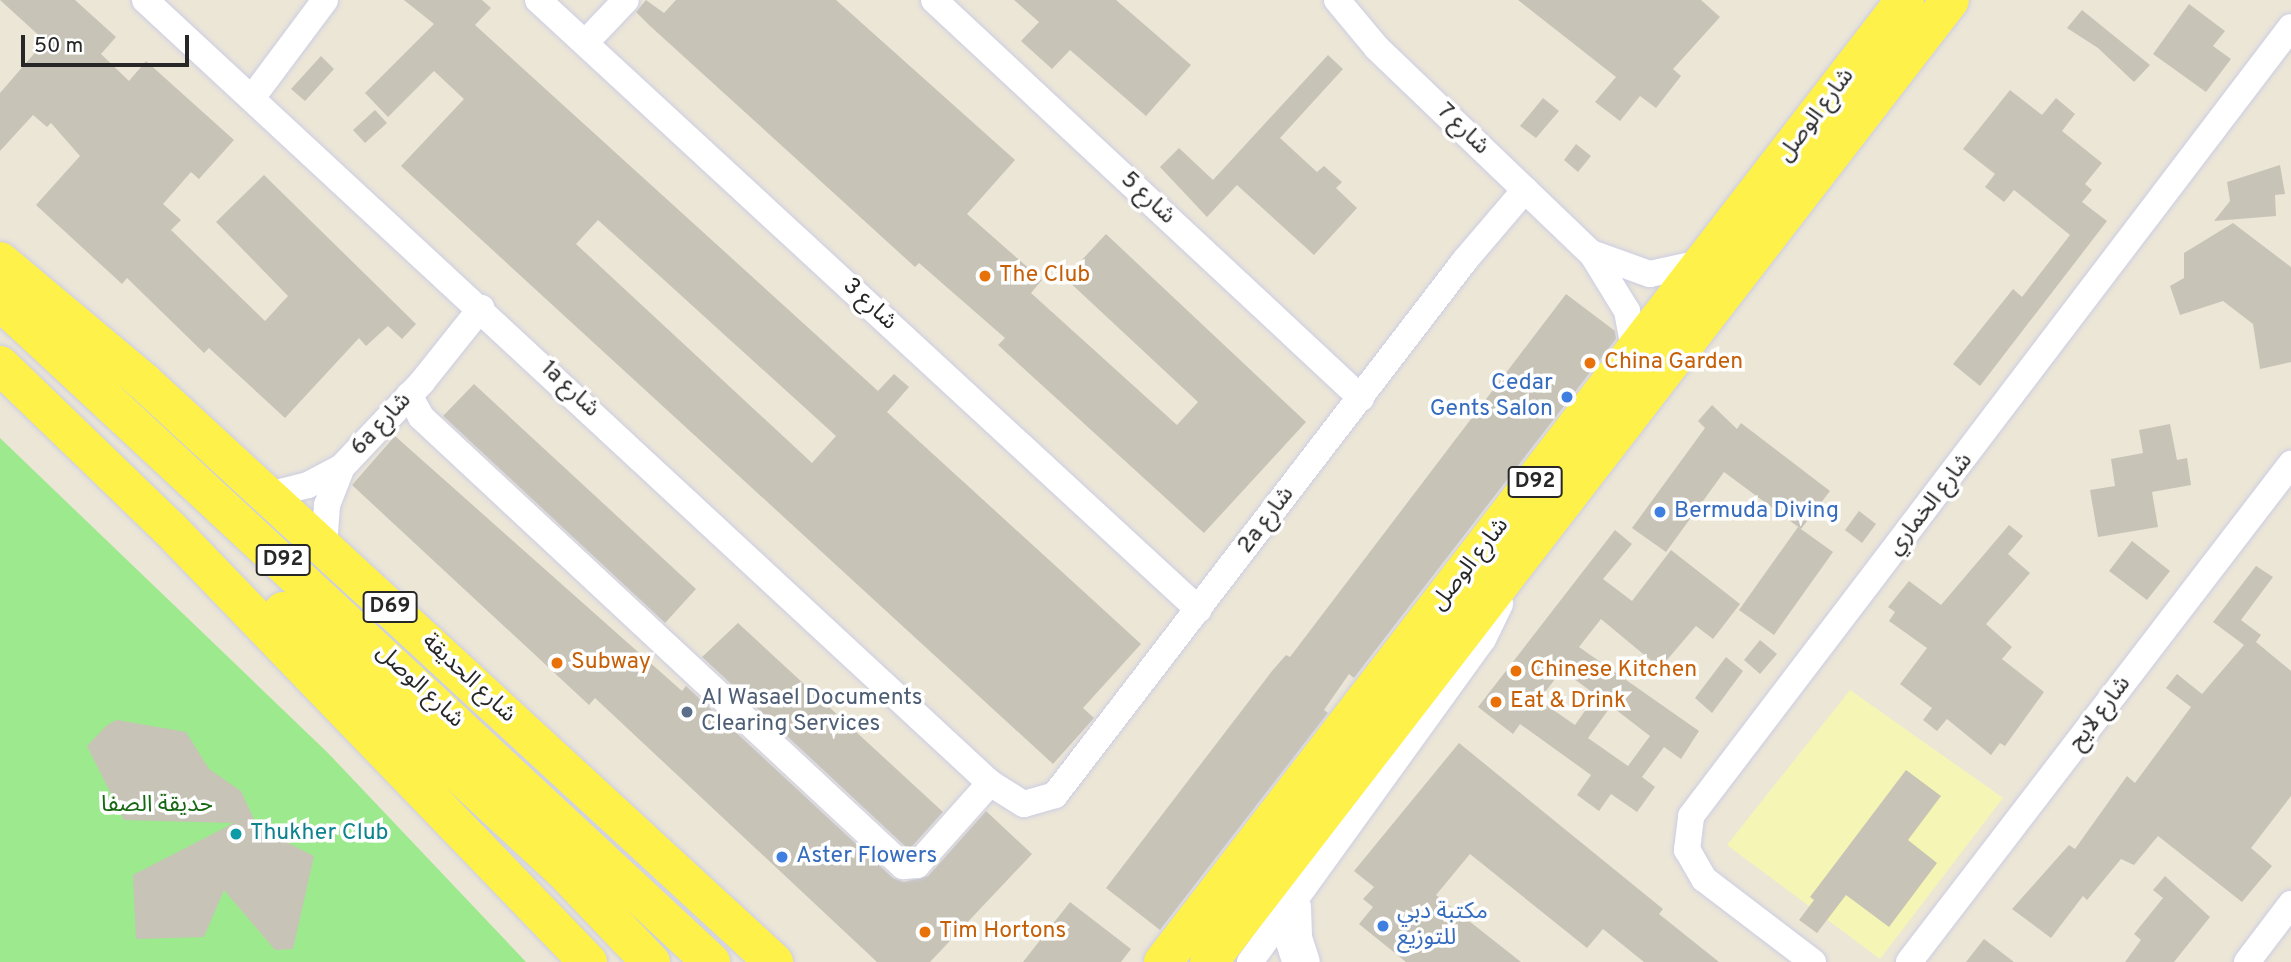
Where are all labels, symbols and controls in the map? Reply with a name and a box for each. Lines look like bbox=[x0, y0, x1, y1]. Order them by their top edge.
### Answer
scale bar bbox=[24, 21, 192, 65]
text: 50 m bbox=[34, 33, 83, 60]
street label: شارع الوصل bbox=[1773, 64, 1861, 168]
street label: شارع 7 bbox=[1430, 98, 1494, 162]
street label: شارع 5 bbox=[1114, 167, 1180, 231]
place label: The Club bbox=[999, 262, 1090, 290]
marker: The Club bbox=[977, 268, 993, 284]
street label: شارع 3 bbox=[836, 273, 902, 337]
place label: China Garden bbox=[1604, 349, 1743, 377]
marker: China Garden bbox=[1582, 355, 1598, 371]
street label: 1a شارع bbox=[534, 356, 604, 424]
place label: Cedar Gents Salon bbox=[1430, 370, 1553, 424]
street label: 6a شارع bbox=[346, 388, 418, 462]
marker: Cedar Gents Salon bbox=[1559, 389, 1575, 405]
street label: شارع الخماري bbox=[1882, 448, 1980, 562]
road number: D92 bbox=[1507, 464, 1563, 500]
street label: 2a شارع bbox=[1233, 482, 1301, 560]
place label: Bermuda Diving bbox=[1674, 498, 1839, 526]
marker: Bermuda Diving bbox=[1652, 504, 1668, 520]
street label: شارع الوصل bbox=[1426, 513, 1516, 617]
road number: D92 bbox=[255, 542, 311, 578]
road number: D69 bbox=[362, 590, 418, 624]
street label: شارع الحديقة bbox=[415, 629, 521, 729]
street label: شارع الوصل bbox=[369, 639, 469, 735]
place label: Subway bbox=[571, 649, 651, 677]
marker: Subway bbox=[549, 655, 565, 671]
place label: Chinese Kitchen bbox=[1530, 657, 1697, 685]
marker: Chinese Kitchen bbox=[1508, 663, 1524, 679]
street label: شارع لايح bbox=[2064, 672, 2138, 756]
place label: Al Wasael Documents Clearing Services bbox=[701, 685, 923, 739]
place label: Eat & Drink bbox=[1510, 688, 1626, 716]
marker: Eat & Drink bbox=[1488, 694, 1504, 710]
marker: Al Wasael Documents Clearing Services bbox=[679, 704, 695, 720]
park label: حديقة الصفا bbox=[101, 792, 213, 820]
place label: Thukher Club bbox=[250, 820, 389, 848]
marker: Thukher Club bbox=[228, 826, 244, 842]
place label: Aster Flowers bbox=[796, 843, 937, 871]
marker: Aster Flowers bbox=[774, 849, 790, 865]
place label: مكتبة دبي للتوزيع bbox=[1397, 899, 1488, 953]
place label: Tim Hortons bbox=[939, 918, 1066, 946]
marker: مكتبة دبي للتوزيع bbox=[1375, 918, 1391, 934]
marker: Tim Hortons bbox=[917, 924, 933, 940]

